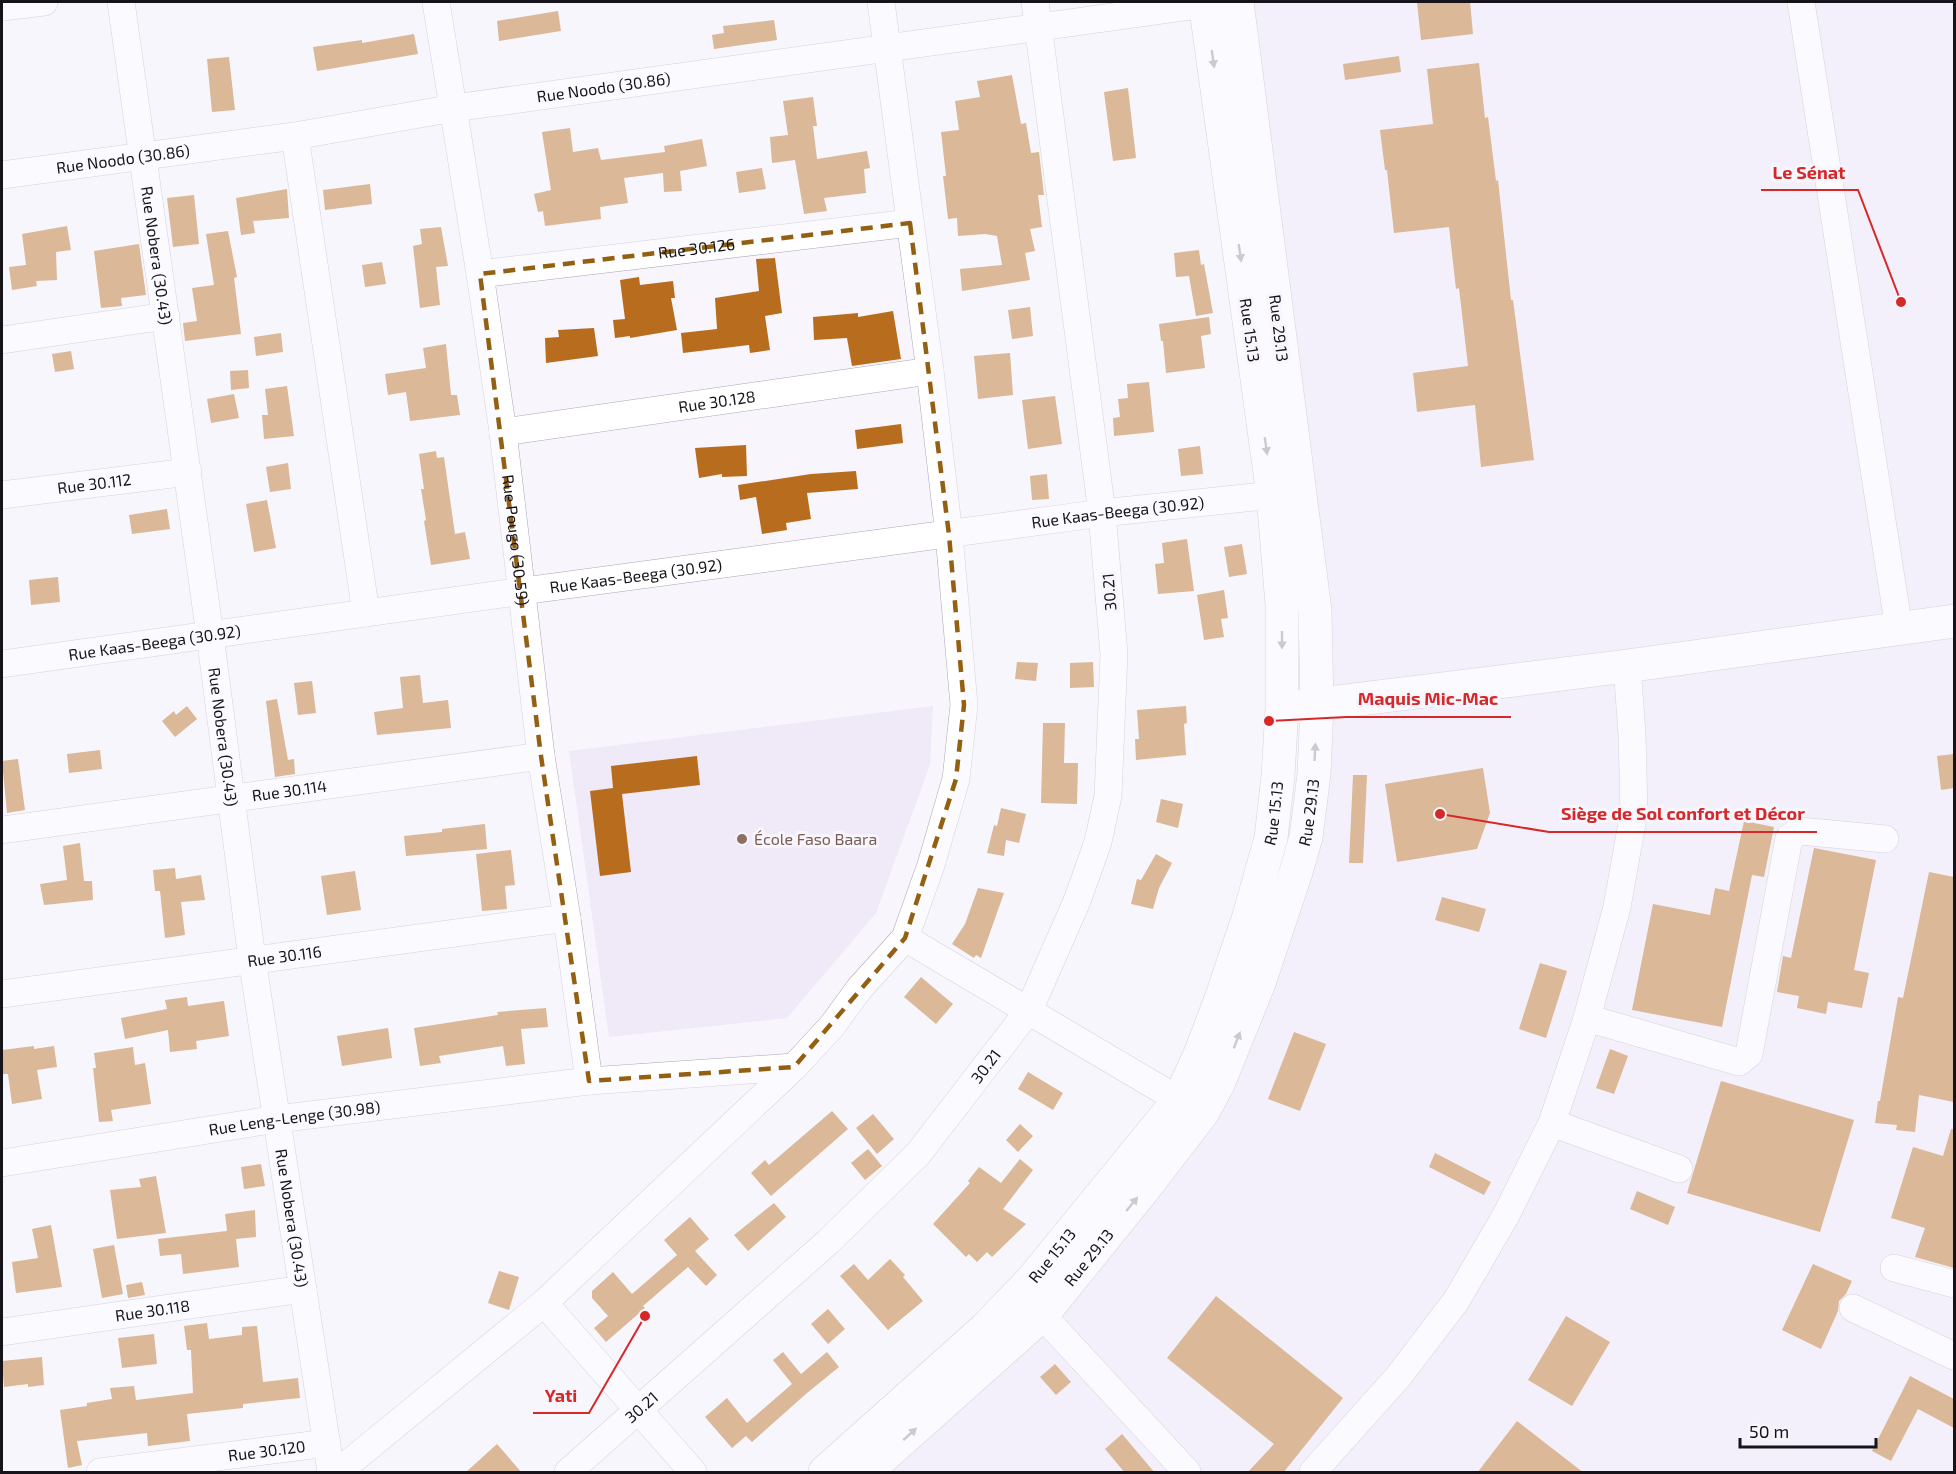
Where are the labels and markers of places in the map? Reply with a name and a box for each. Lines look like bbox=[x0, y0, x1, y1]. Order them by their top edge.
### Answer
callout: Le Sénat bbox=[1761, 154, 1858, 190]
callout: Maquis Mic-Mac bbox=[1346, 681, 1511, 717]
callout: Siège de Sol confort et Décor bbox=[1549, 796, 1817, 832]
place label: École Faso Baara bbox=[754, 829, 877, 848]
marker: École Faso Baara bbox=[735, 832, 749, 846]
callout: Yati bbox=[533, 1377, 589, 1413]

